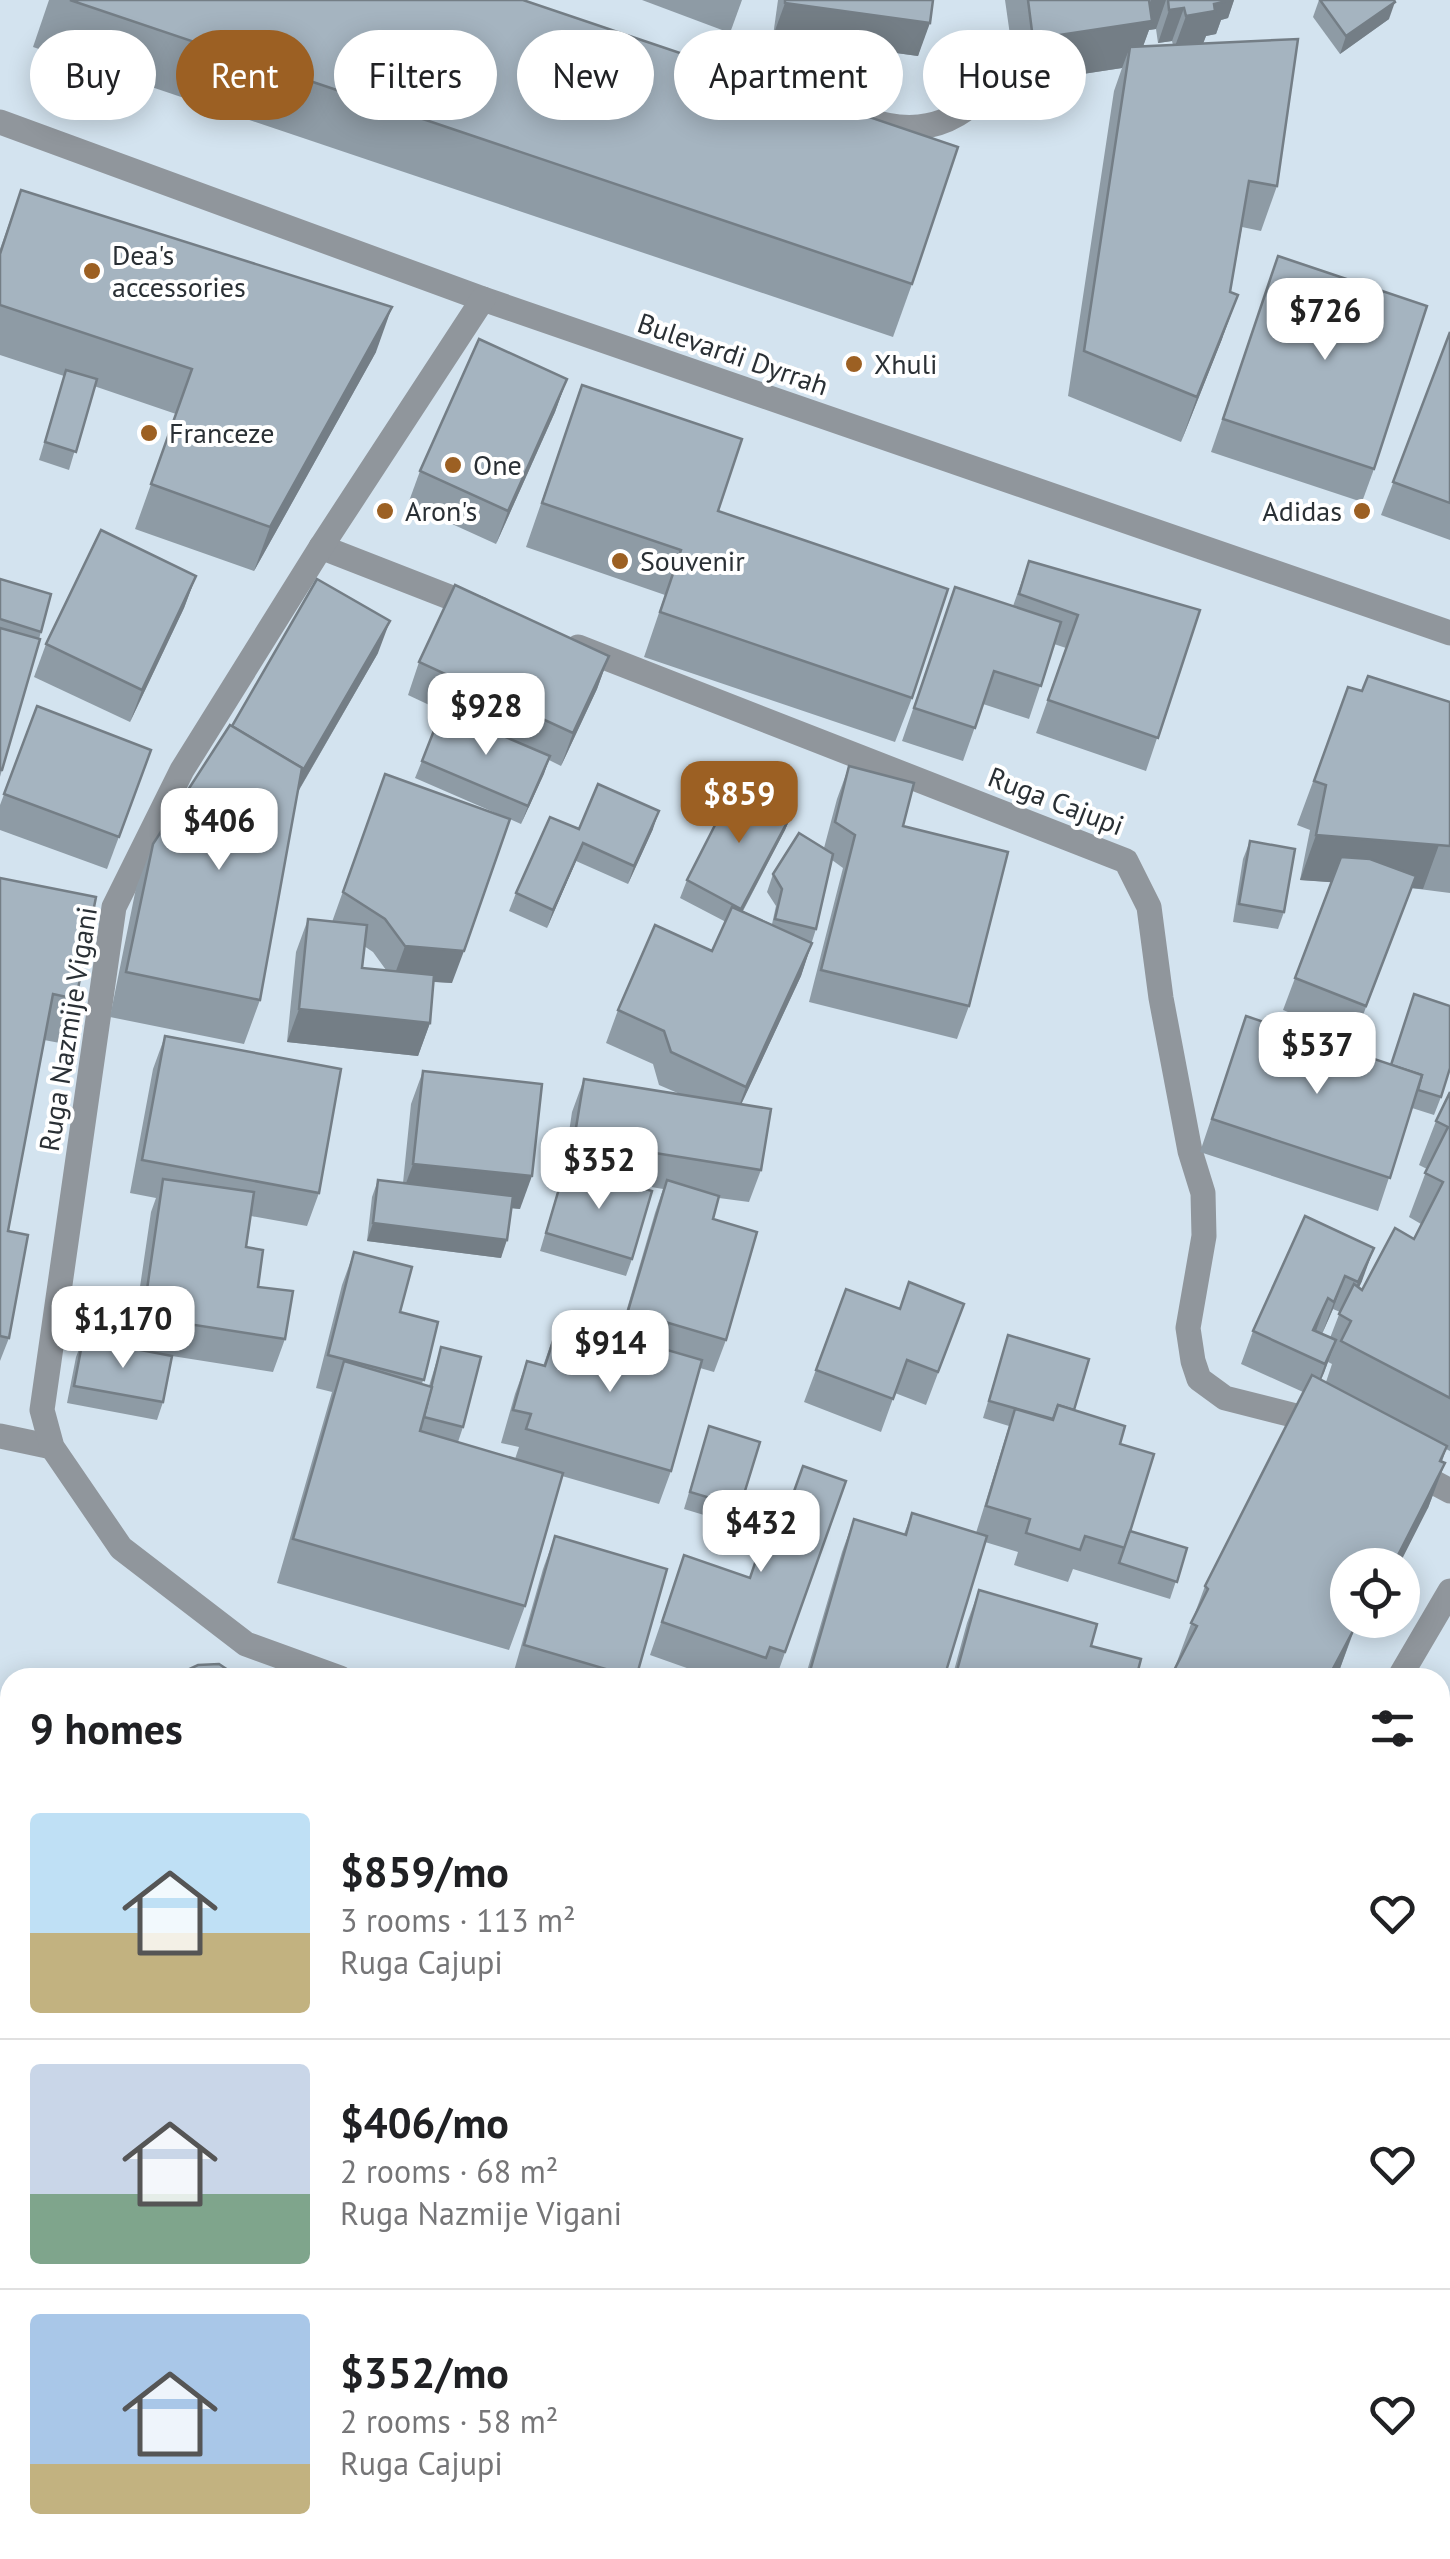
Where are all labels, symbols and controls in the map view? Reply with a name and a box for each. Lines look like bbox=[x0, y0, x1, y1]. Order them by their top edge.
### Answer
chip: Buy bbox=[30, 30, 156, 120]
chip: Rent bbox=[176, 30, 314, 120]
chip: Filters bbox=[334, 30, 497, 120]
chip: New bbox=[517, 30, 654, 120]
chip: Apartment bbox=[674, 30, 903, 120]
chip: House bbox=[923, 30, 1086, 120]
place label: Dea's accessories bbox=[112, 236, 246, 305]
marker: Dea's accessories bbox=[81, 260, 103, 282]
pin: $726 bbox=[1266, 278, 1384, 363]
text: $726 bbox=[1289, 289, 1361, 331]
street label: Bulevardi Dyrrah bbox=[633, 304, 833, 403]
place label: Xhuli bbox=[874, 345, 937, 382]
marker: Xhuli bbox=[843, 353, 865, 375]
place label: Franceze bbox=[169, 414, 274, 451]
marker: Franceze bbox=[138, 422, 160, 444]
place label: One bbox=[473, 446, 522, 483]
marker: One bbox=[442, 454, 464, 476]
place label: Aron's bbox=[405, 492, 477, 529]
place label: Adidas bbox=[1262, 492, 1342, 529]
marker: Aron's bbox=[374, 500, 396, 522]
marker: Adidas bbox=[1351, 500, 1373, 522]
place label: Souvenir bbox=[640, 542, 745, 579]
marker: Souvenir bbox=[609, 550, 631, 572]
pin: $928 bbox=[427, 673, 545, 758]
text: $928 bbox=[450, 684, 522, 726]
street label: Ruga Cajupi bbox=[983, 758, 1129, 843]
pin: $859 bbox=[680, 761, 798, 846]
text: $859 bbox=[703, 772, 775, 814]
pin: $406 bbox=[160, 788, 278, 873]
text: $406 bbox=[183, 799, 255, 841]
street label: Ruga Nazmije Vigani bbox=[30, 904, 105, 1154]
pin: $537 bbox=[1258, 1012, 1376, 1097]
text: $537 bbox=[1281, 1023, 1353, 1065]
pin: $352 bbox=[540, 1127, 658, 1212]
text: $352 bbox=[563, 1138, 635, 1180]
pin: $1,170 bbox=[42, 1286, 204, 1371]
text: $1,170 bbox=[74, 1297, 172, 1339]
pin: $914 bbox=[551, 1310, 669, 1395]
text: $914 bbox=[574, 1321, 646, 1363]
pin: $432 bbox=[702, 1490, 820, 1575]
text: $432 bbox=[725, 1501, 797, 1543]
map controls bbox=[1330, 1548, 1420, 1638]
button: locate bbox=[1330, 1548, 1420, 1638]
text: 9 homes bbox=[30, 1701, 183, 1756]
icon: filters bbox=[1365, 1701, 1420, 1756]
text: $859/mo bbox=[340, 1844, 509, 1899]
icon: home bbox=[110, 1853, 230, 1973]
icon: heart bbox=[1365, 1886, 1420, 1941]
text: 3 rooms · 113 m² bbox=[340, 1899, 576, 1941]
text: Ruga Cajupi bbox=[340, 1941, 503, 1983]
text: $406/mo bbox=[340, 2095, 509, 2150]
icon: home bbox=[110, 2104, 230, 2224]
icon: heart bbox=[1365, 2137, 1420, 2192]
text: 2 rooms · 68 m² bbox=[340, 2150, 558, 2192]
text: Ruga Nazmije Vigani bbox=[340, 2192, 622, 2234]
text: $352/mo bbox=[340, 2345, 509, 2400]
icon: home bbox=[110, 2354, 230, 2474]
icon: heart bbox=[1365, 2387, 1420, 2442]
text: 2 rooms · 58 m² bbox=[340, 2400, 558, 2442]
text: Ruga Cajupi bbox=[340, 2442, 503, 2484]

